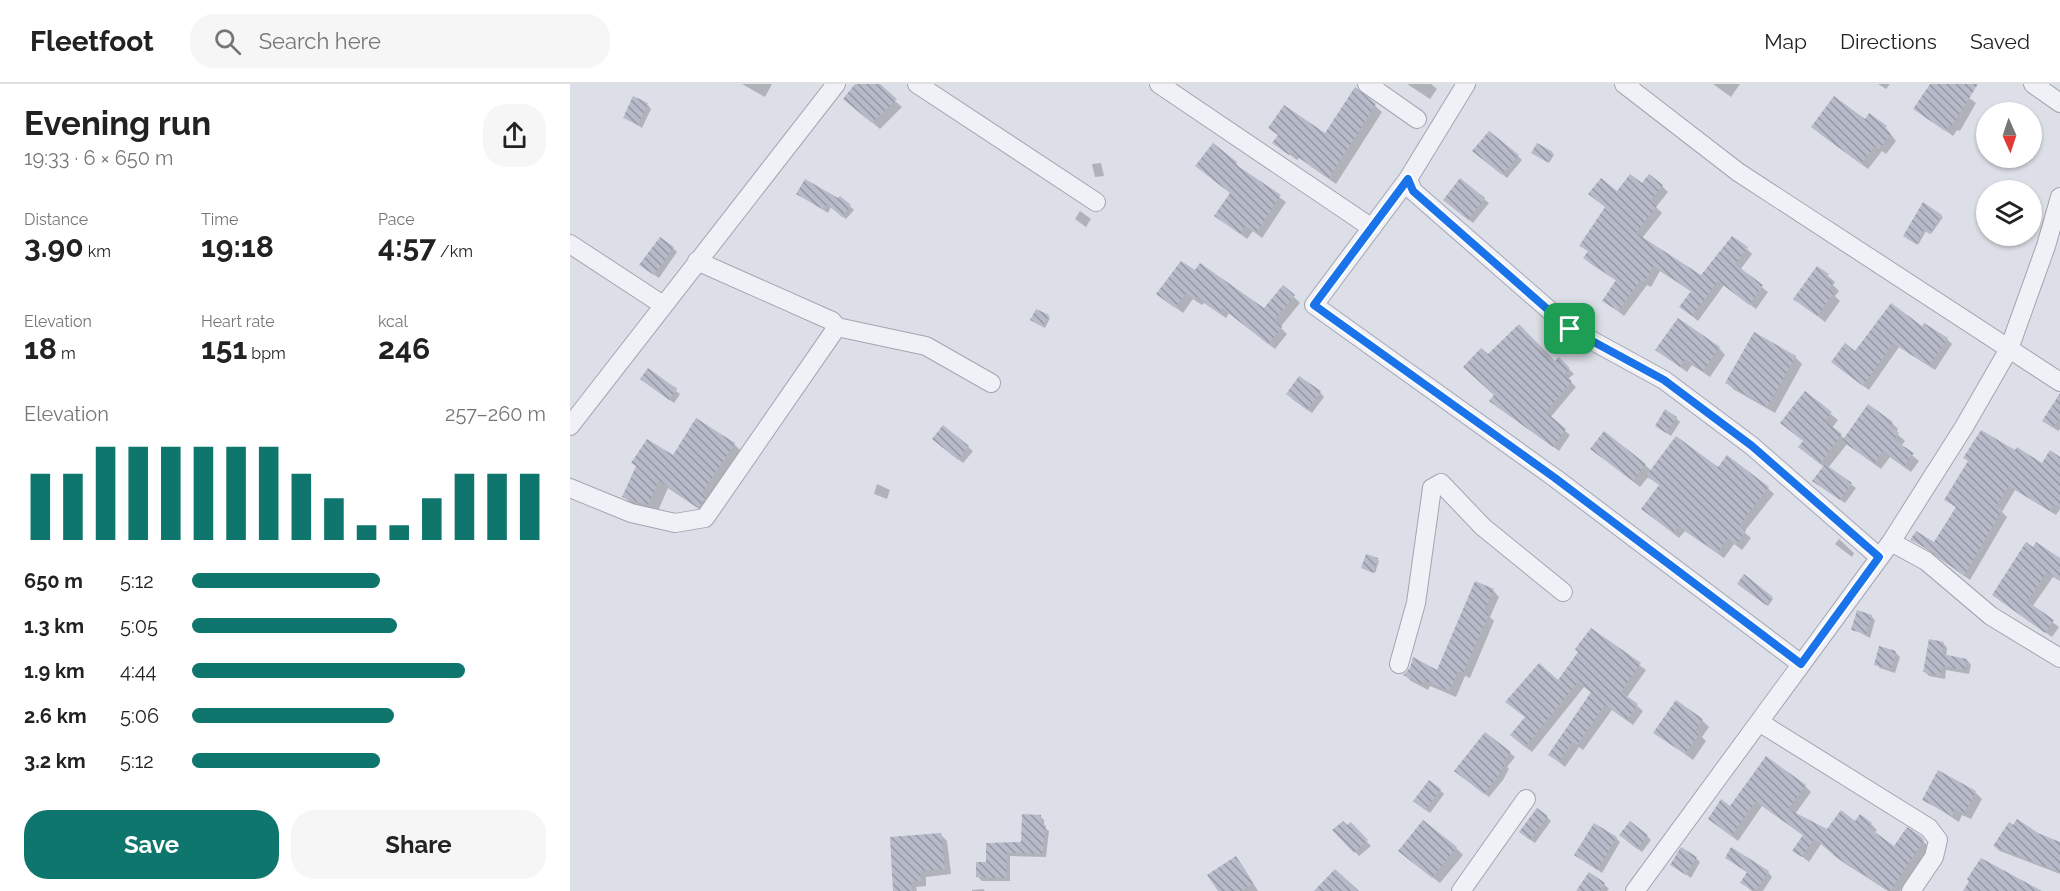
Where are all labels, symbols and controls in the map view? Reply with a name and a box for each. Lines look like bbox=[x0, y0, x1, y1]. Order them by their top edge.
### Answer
search box bbox=[190, 14, 610, 68]
text: Fleetfoot bbox=[30, 25, 154, 58]
icon: search bbox=[211, 25, 244, 58]
text: Search here bbox=[259, 28, 381, 54]
text: Map bbox=[1764, 29, 1807, 54]
text: Directions bbox=[1840, 29, 1937, 54]
text: Saved bbox=[1970, 29, 2030, 54]
north arrow bbox=[1976, 102, 2042, 168]
map controls bbox=[1976, 102, 2042, 246]
text: Evening run bbox=[24, 104, 211, 143]
button: share bbox=[483, 104, 546, 167]
text: 19:33 · 6 × 650 m bbox=[24, 146, 173, 170]
button: layers bbox=[1976, 180, 2042, 246]
text: Distance bbox=[24, 210, 88, 229]
text: Time bbox=[201, 210, 238, 229]
text: Pace bbox=[378, 210, 415, 229]
text: 3.90 bbox=[24, 229, 84, 264]
text: 19:18 bbox=[201, 229, 274, 264]
text: 4:57 bbox=[378, 229, 436, 264]
text: km bbox=[84, 242, 111, 261]
text: /km bbox=[436, 242, 473, 261]
pin bbox=[1544, 303, 1595, 354]
text: Elevation bbox=[24, 312, 92, 331]
text: Heart rate bbox=[201, 312, 275, 331]
text: kcal bbox=[378, 312, 408, 331]
icon: arrive bbox=[1553, 312, 1586, 345]
text: 18 bbox=[24, 331, 57, 366]
text: 151 bbox=[201, 331, 247, 366]
text: 246 bbox=[378, 331, 430, 366]
text: m bbox=[57, 344, 76, 363]
text: bpm bbox=[247, 344, 286, 363]
text: Elevation bbox=[24, 402, 109, 426]
text: 257–260 m bbox=[445, 402, 546, 426]
text: 650 m bbox=[24, 569, 83, 593]
text: 5:12 bbox=[120, 569, 154, 593]
text: 1.3 km bbox=[24, 614, 84, 638]
text: 5:05 bbox=[120, 614, 158, 638]
text: 1.9 km bbox=[24, 659, 85, 683]
text: 4:44 bbox=[120, 659, 157, 683]
text: 2.6 km bbox=[24, 704, 87, 728]
text: 5:06 bbox=[120, 704, 159, 728]
text: 3.2 km bbox=[24, 749, 86, 773]
text: 5:12 bbox=[120, 749, 154, 773]
button: Save bbox=[24, 810, 279, 879]
button: Share bbox=[291, 810, 546, 879]

